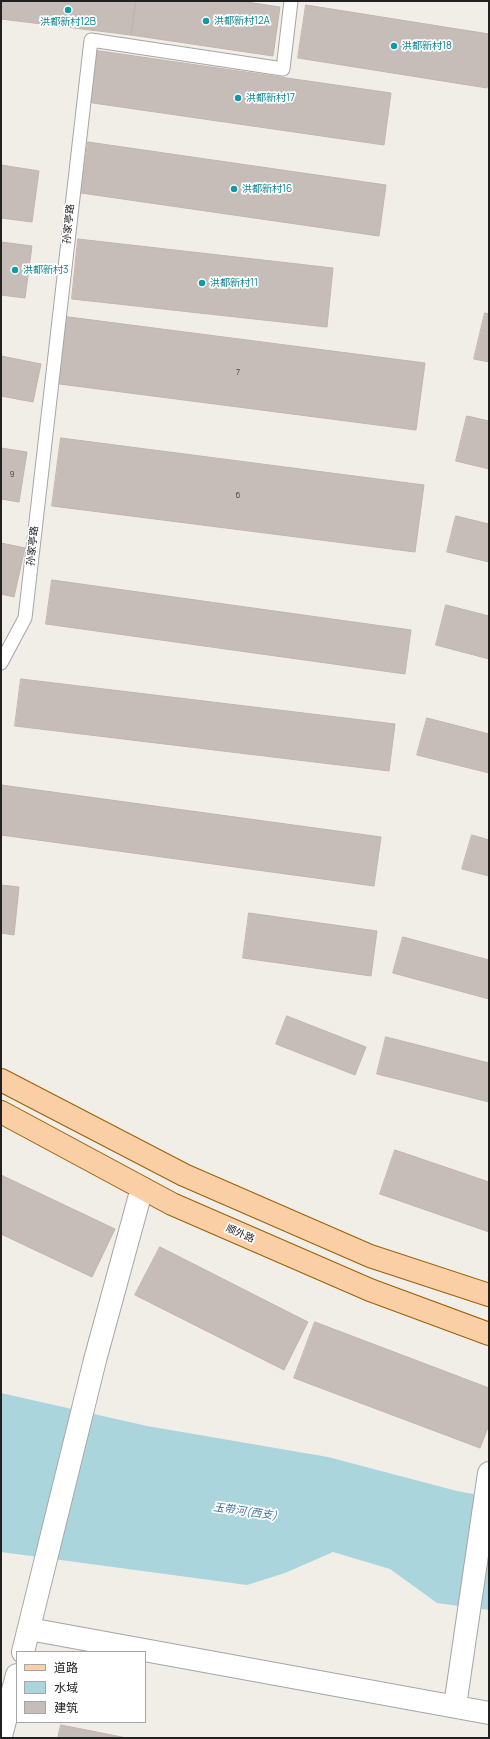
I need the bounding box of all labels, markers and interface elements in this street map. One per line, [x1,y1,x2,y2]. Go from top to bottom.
marker: 洪都新村12B [63,5,73,15]
place label: 洪都新村12A [214,15,270,27]
place label: 洪都新村12B [40,16,96,28]
marker: 洪都新村12A [201,16,211,26]
place label: 洪都新村18 [402,40,452,52]
marker: 洪都新村18 [389,41,399,51]
place label: 洪都新村17 [246,92,295,104]
marker: 洪都新村17 [233,93,243,103]
place label: 洪都新村16 [242,183,292,195]
marker: 洪都新村16 [229,184,239,194]
street label: 孙家亭路 [61,203,77,245]
place label: 洪都新村3 [23,264,69,276]
marker: 洪都新村3 [10,265,20,275]
place label: 洪都新村11 [210,277,258,289]
marker: 洪都新村11 [197,278,207,288]
house number: 7 [236,368,240,378]
house number: 9 [10,470,14,480]
house number: 6 [236,491,240,501]
street label: 孙家亭路 [25,525,41,567]
street label: 顺外路 [224,1222,256,1246]
water label: 玉带河(西支) [212,1501,278,1523]
legend [16,1651,146,1723]
text: 道路 [54,1659,78,1676]
text: 水域 [54,1679,78,1696]
text: 建筑 [54,1699,78,1716]

